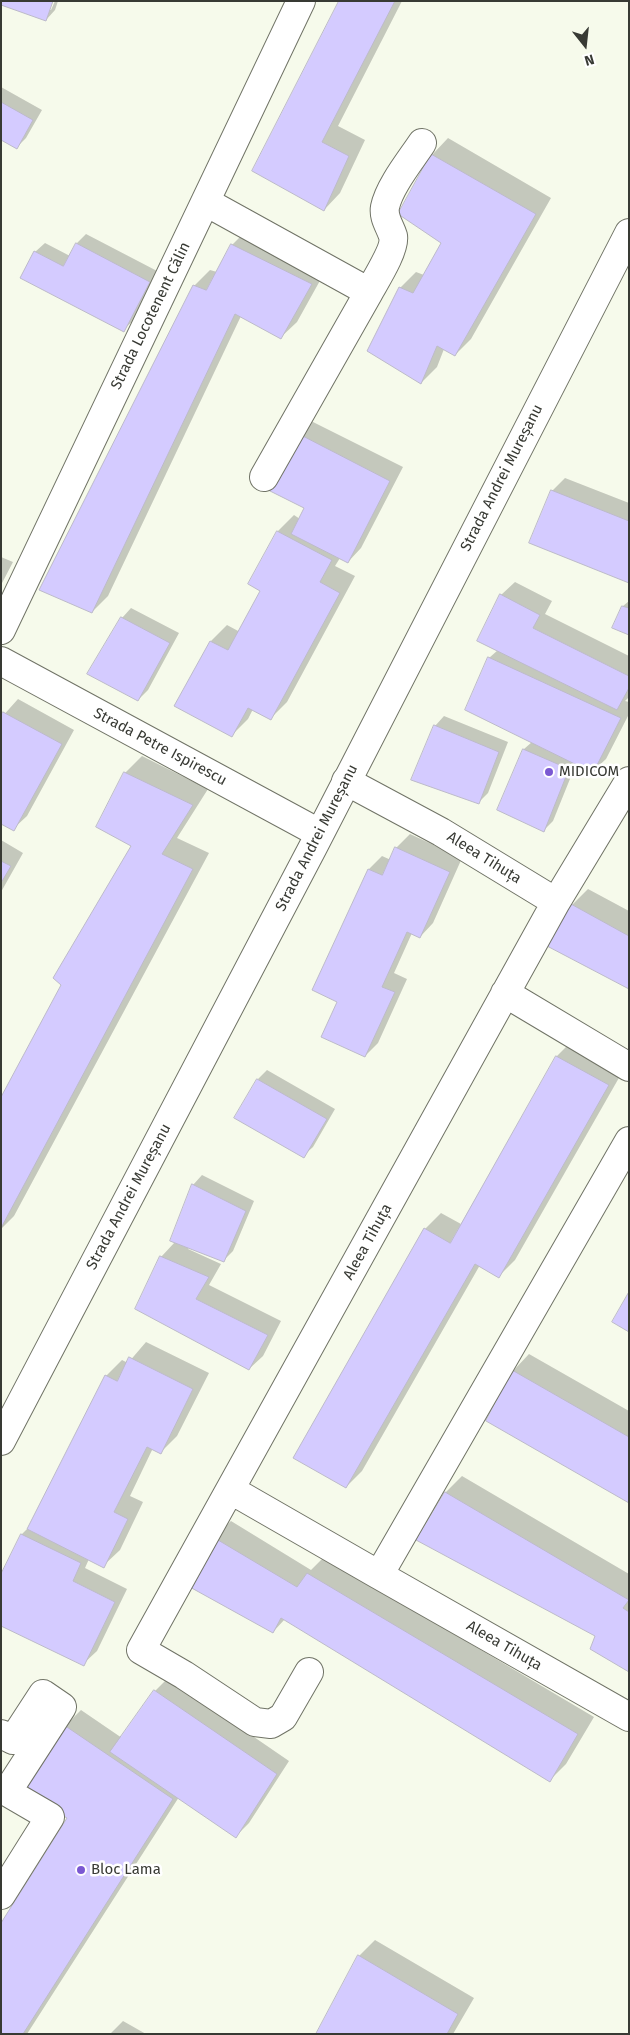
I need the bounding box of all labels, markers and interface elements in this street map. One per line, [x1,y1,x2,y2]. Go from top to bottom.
north arrow [560,20,610,70]
text: N [582,50,596,69]
street label: Strada Locotenent Călin [107,239,195,393]
street label: Strada Andrei Mureșanu [457,401,547,555]
street label: Strada Petre Ispirescu [90,704,230,790]
street label: Strada Andrei Mureșanu [272,761,362,915]
place label: MIDICOM [559,763,619,781]
marker: MIDICOM [543,766,555,778]
street label: Aleea Tihuța [444,828,524,888]
street label: Strada Andrei Mureșanu [83,1121,175,1273]
street label: Aleea Tihuța [340,1201,396,1283]
street label: Aleea Tihuța [463,1617,545,1675]
place label: Bloc Lama [91,1861,161,1879]
marker: Bloc Lama [75,1864,87,1876]

